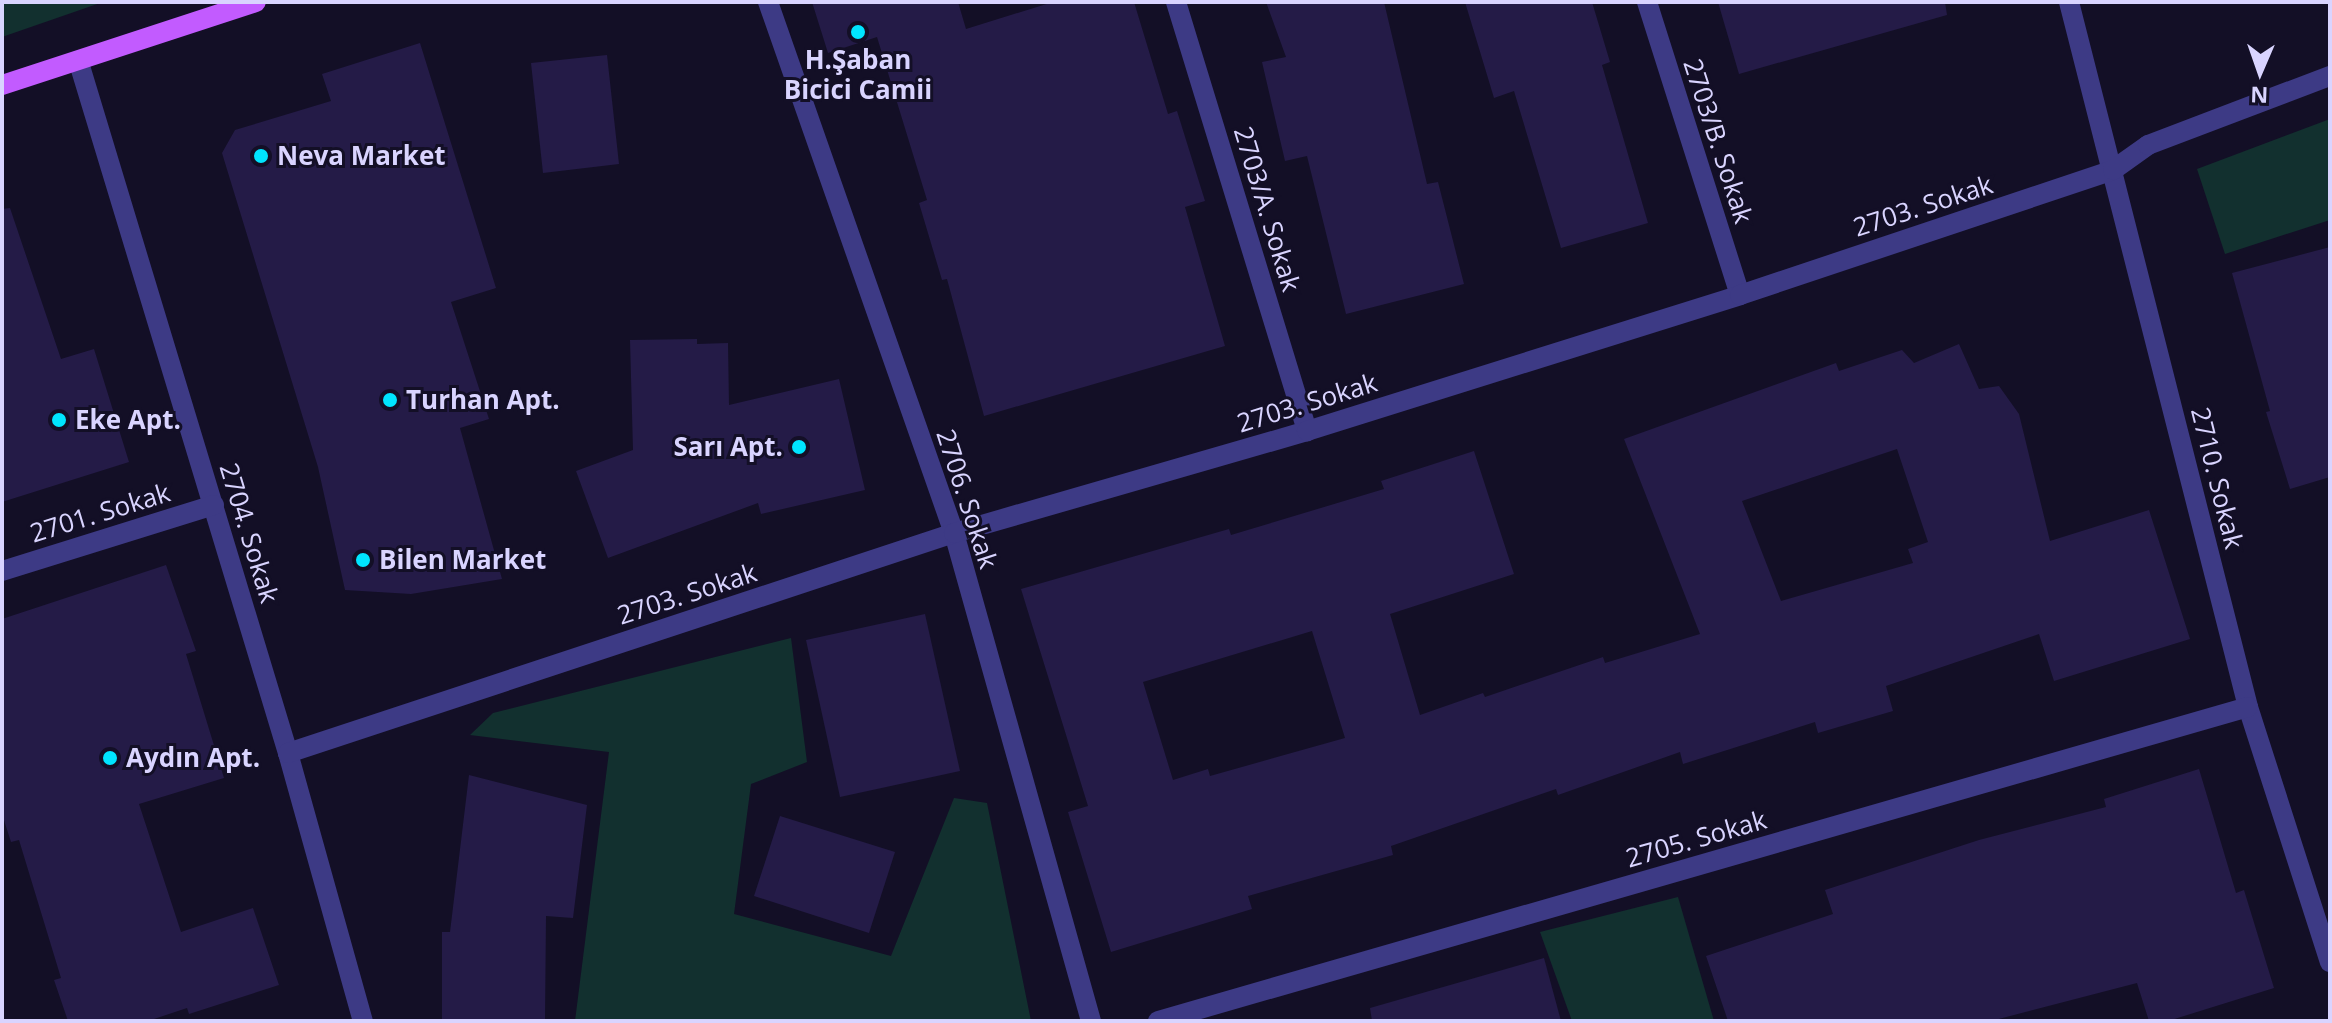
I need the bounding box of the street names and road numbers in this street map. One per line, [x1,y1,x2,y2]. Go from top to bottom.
street label: 2703/B. Sokak [1677,55,1759,227]
street label: 2703/A. Sokak [1227,123,1307,295]
street label: 2703. Sokak [1849,169,1997,243]
street label: 2703. Sokak [1233,367,1381,439]
street label: 2710. Sokak [2184,404,2250,552]
street label: 2706. Sokak [930,425,1004,573]
street label: 2704. Sokak [213,459,285,607]
street label: 2701. Sokak [26,477,174,549]
street label: 2703. Sokak [613,557,761,631]
street label: 2705. Sokak [1622,804,1770,874]

